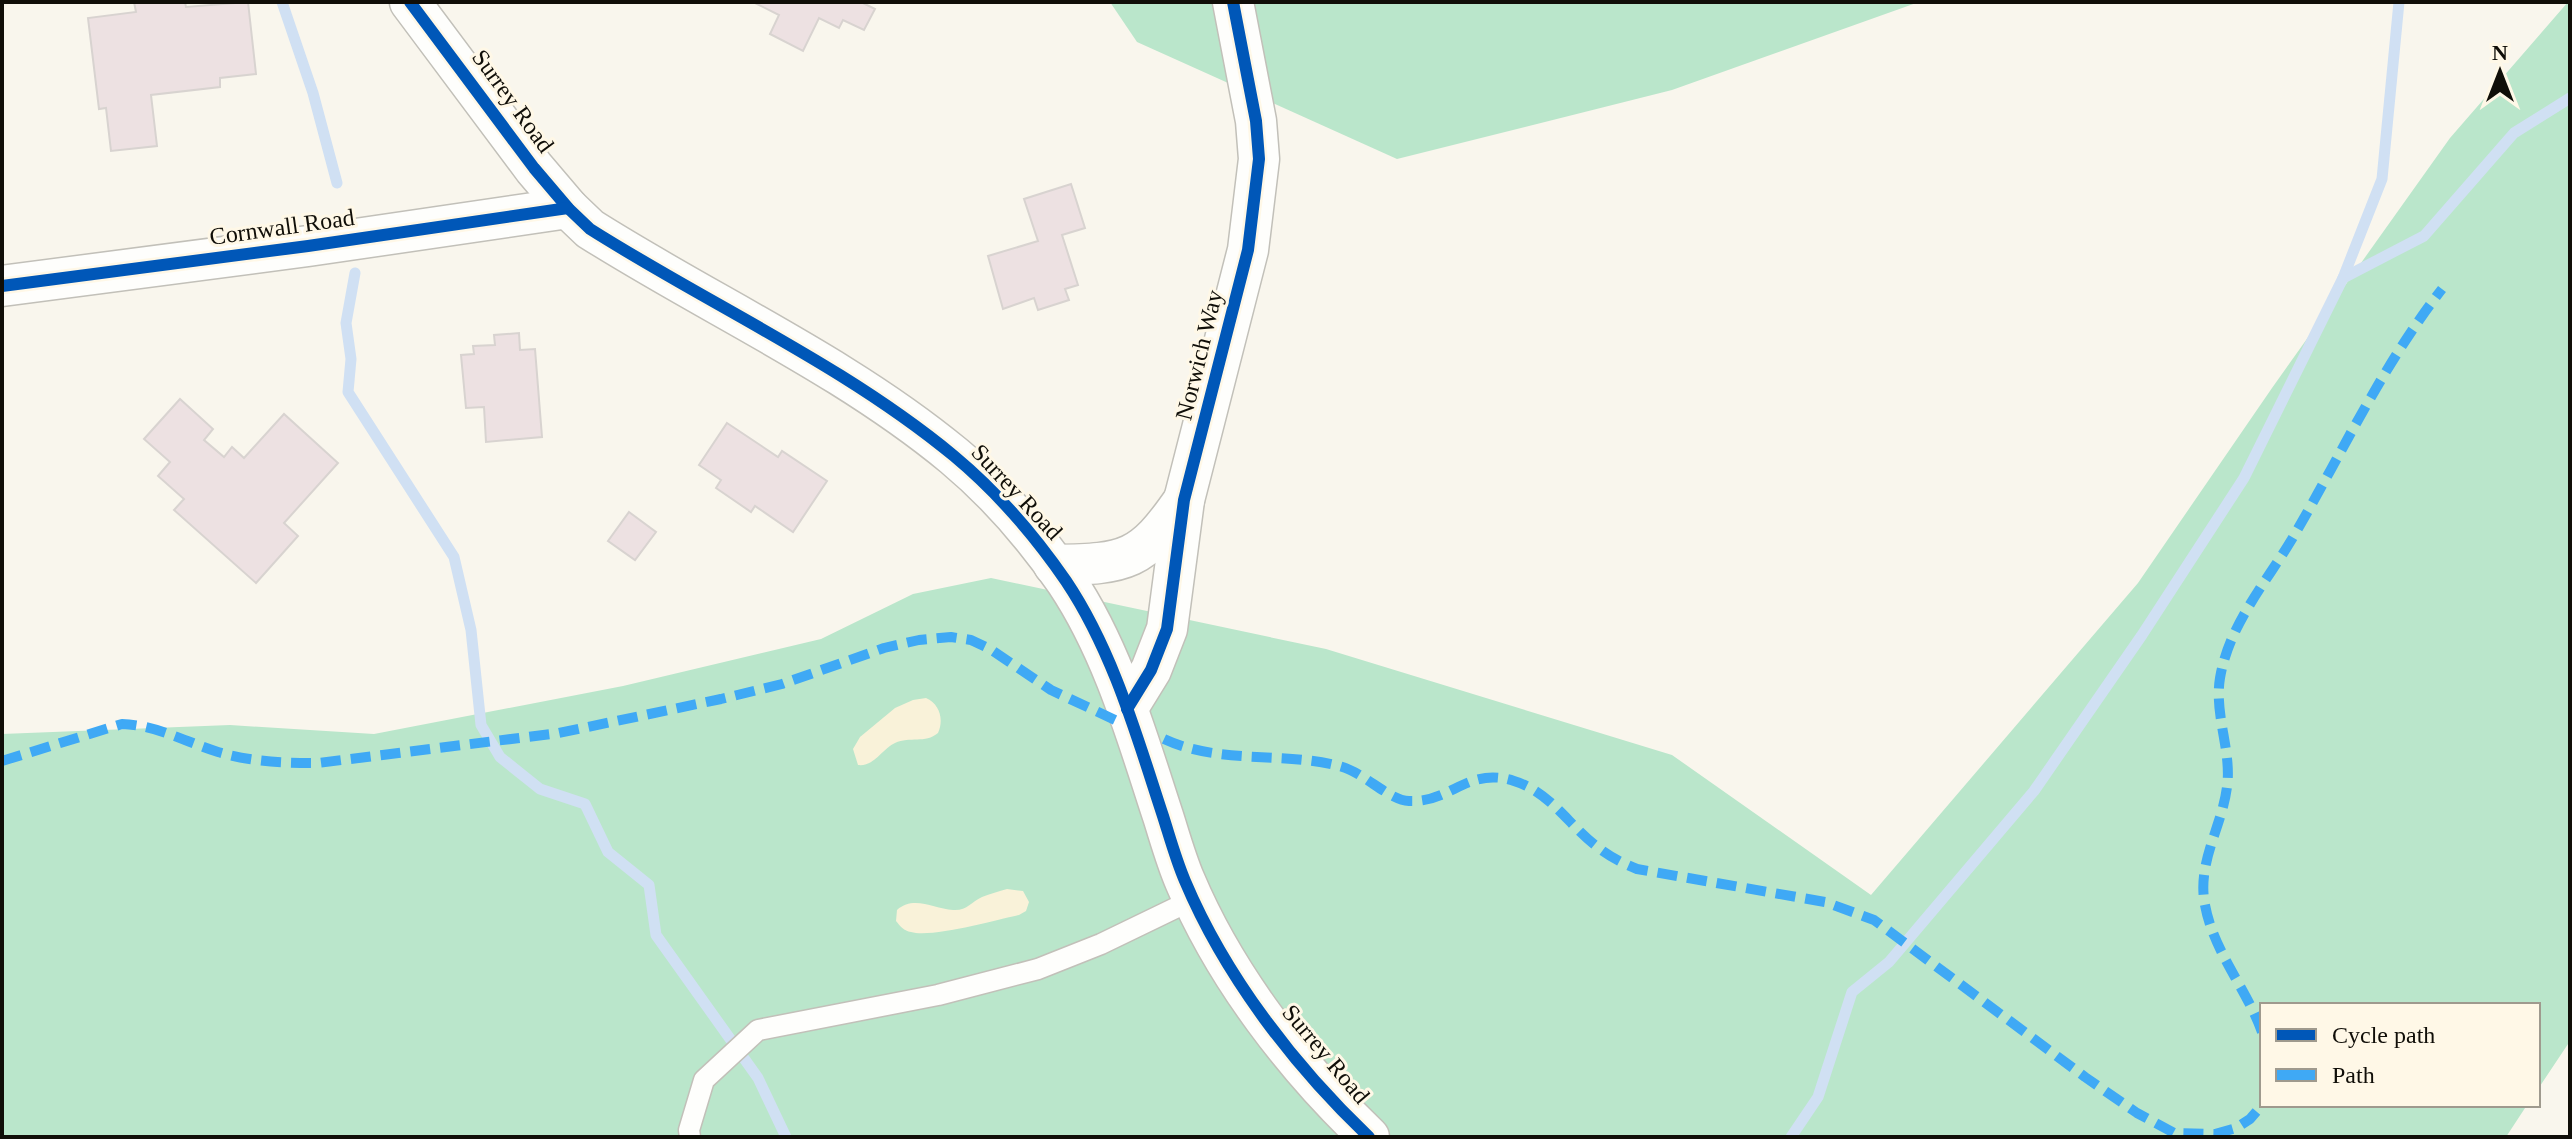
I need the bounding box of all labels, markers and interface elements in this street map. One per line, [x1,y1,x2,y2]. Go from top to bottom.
north arrow [2460,32,2540,112]
text: N [2492,40,2508,65]
street label: Surrey Road [467,45,559,157]
street label: Cornwall Road [208,204,356,250]
street label: Norwich Way [1170,287,1228,423]
street label: Surrey Road [966,439,1068,545]
street label: Surrey Road [1277,999,1375,1109]
legend [2260,1003,2540,1107]
text: Cycle path [2332,1022,2435,1048]
text: Path [2332,1062,2375,1088]

